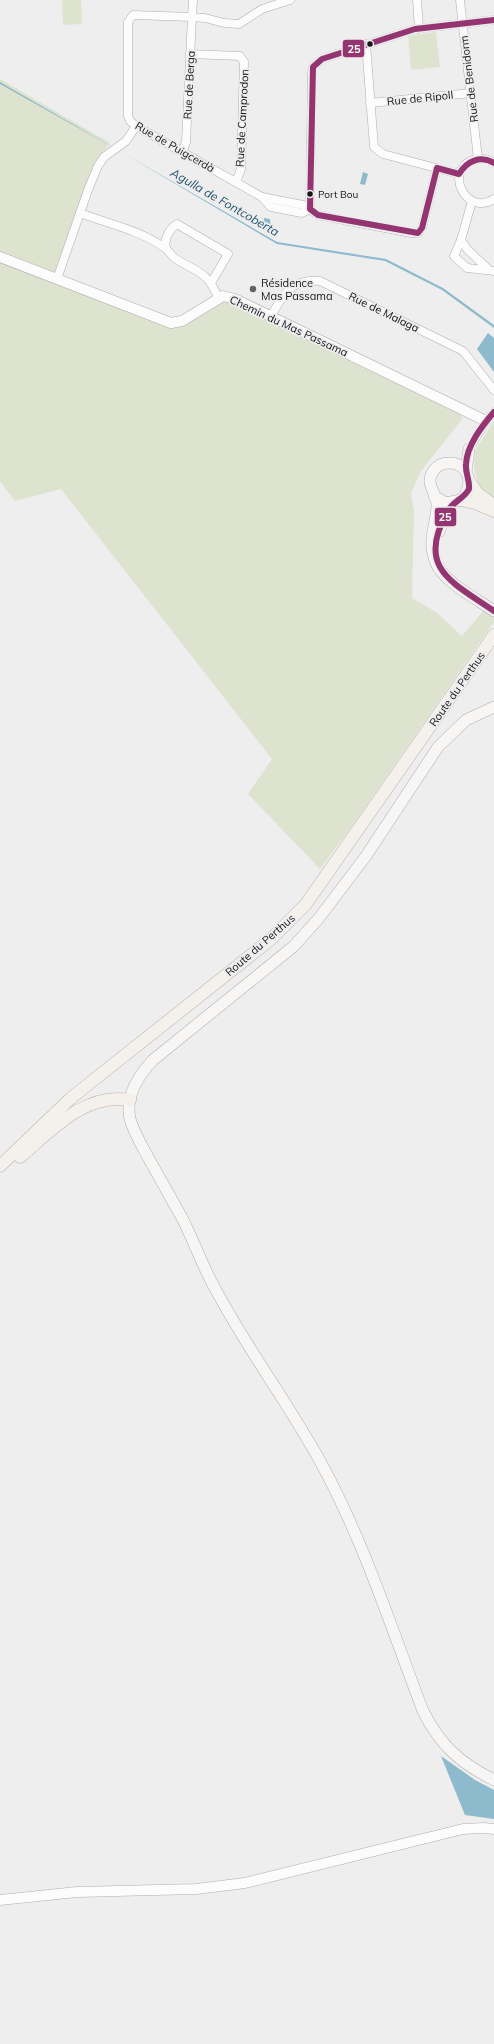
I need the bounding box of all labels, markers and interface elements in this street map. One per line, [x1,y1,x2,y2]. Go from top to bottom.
street label: Rue de Benidorm [457,35,481,123]
line badge: 25 [342,39,365,58]
unlabelled marker [365,39,375,49]
text: 25 [347,42,361,56]
street label: Rue de Berga [180,50,198,120]
street label: Rue de Camprodon [232,69,252,167]
street label: Rue de Ripoll [386,88,454,108]
street label: Rue de Puigcerdà [133,119,217,175]
water label: Agulla de Fontcoberta [167,164,282,239]
place label: Port Bou [318,188,358,201]
marker: Port Bou [305,189,315,199]
place label: Résidence Mas Passama [261,276,333,303]
marker: Résidence Mas Passama [248,284,258,294]
street label: Rue de Malaga [346,289,422,335]
street label: Chemin du Mas Passama [228,292,350,360]
line badge: 25 [434,507,457,527]
text: 25 [438,510,452,524]
street label: Route du Perthus [426,649,488,729]
street label: Route du Perthus [222,911,298,979]

